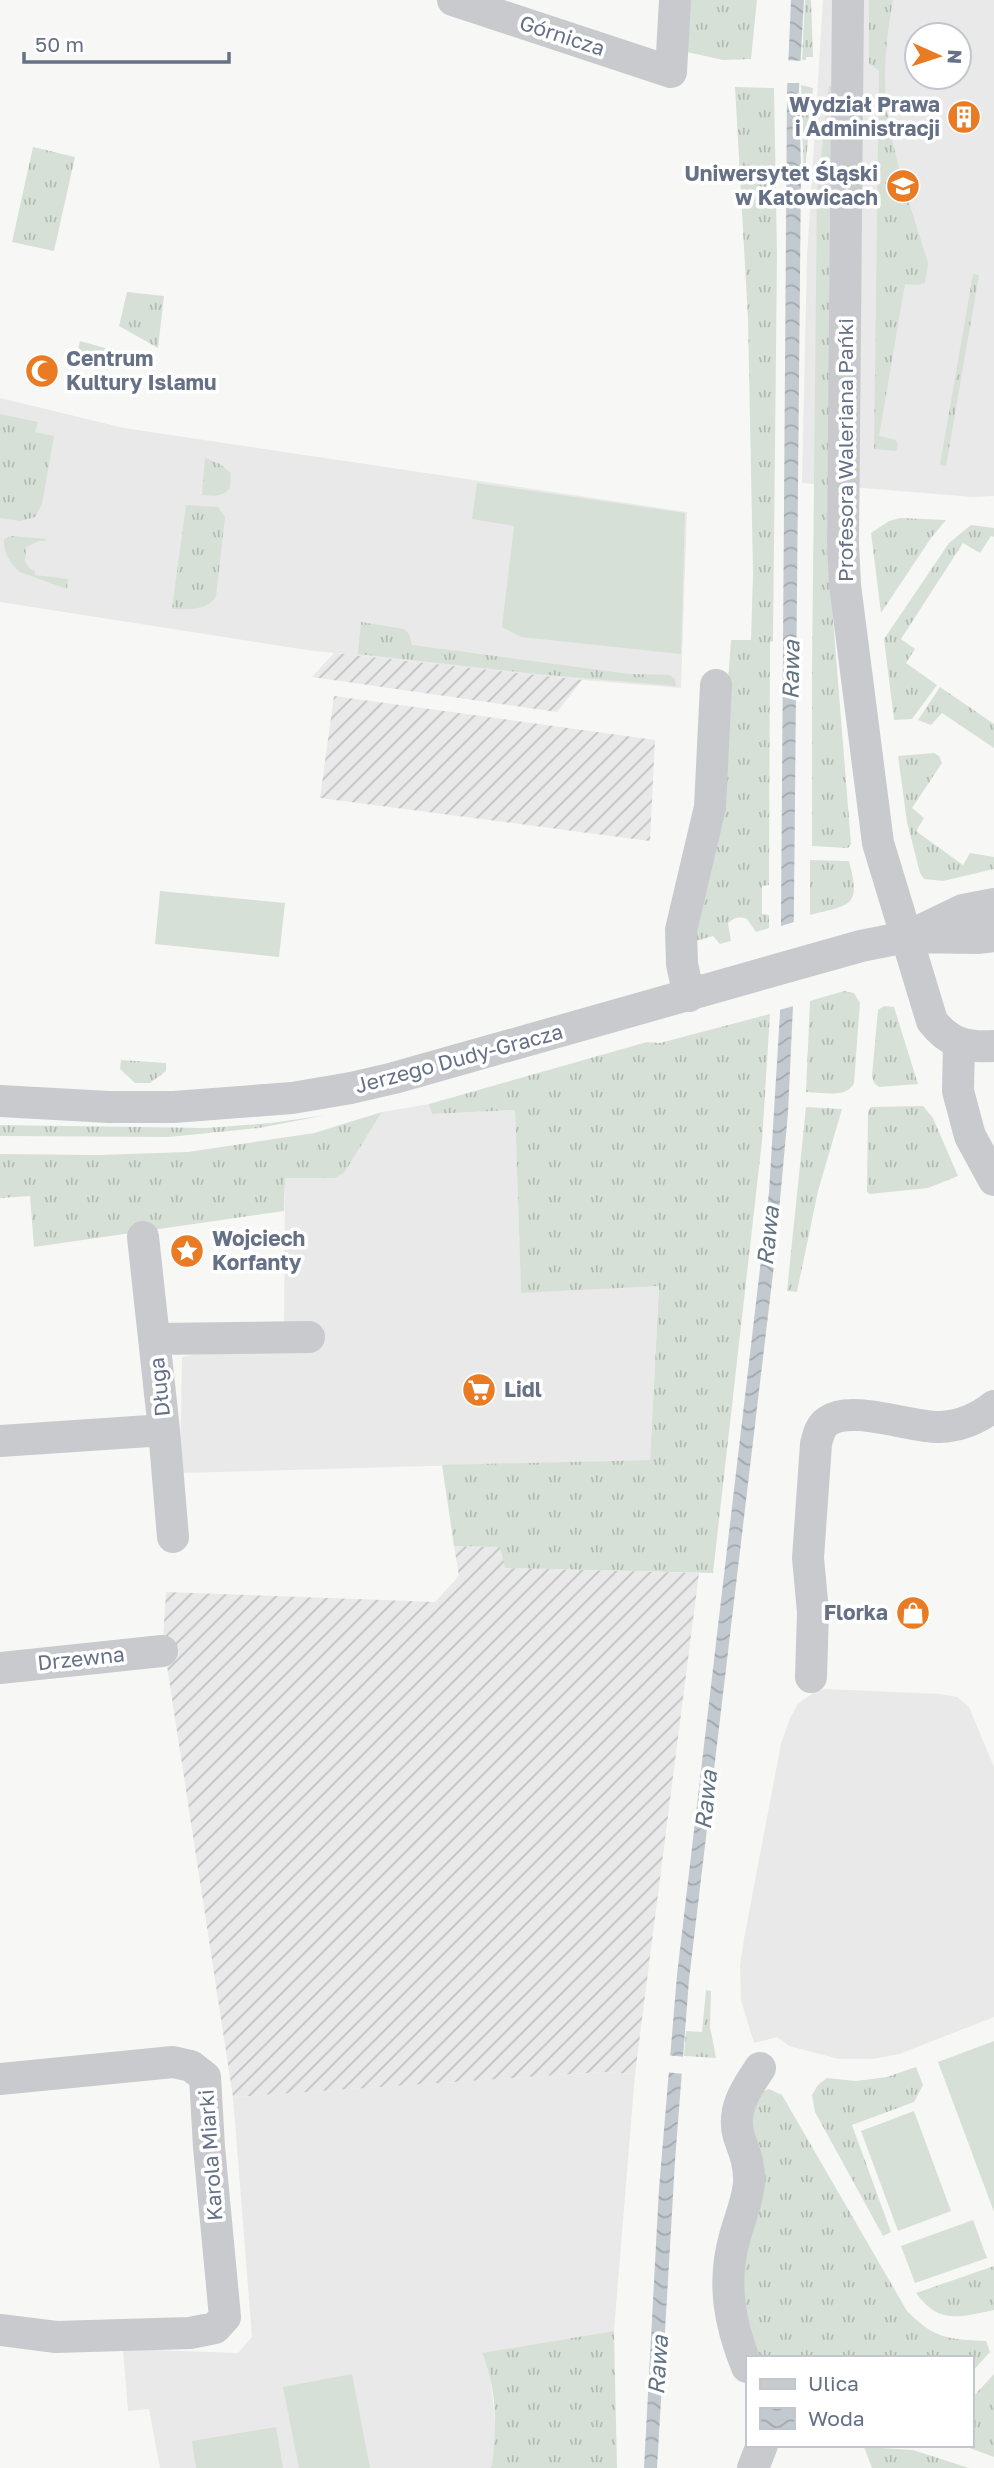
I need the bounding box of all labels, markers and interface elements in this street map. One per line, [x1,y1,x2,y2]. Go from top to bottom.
street label: Górnicza [516,9,608,61]
scale bar [24,21,229,65]
north arrow [903,21,973,91]
text: 50 m [35,31,84,57]
text: N [944,49,967,65]
place label: Wydział Prawa i Administracji [789,91,940,141]
building icon: Wydział Prawa i Administracji [945,98,983,136]
place label: Uniwersytet Śląski w Katowicach [684,160,878,210]
school or university icon: Uniwersytet Śląski w Katowicach [884,167,922,205]
street label: Profesora Waleriana Pańki [832,318,858,582]
place label: Centrum Kultury Islamu [66,345,216,395]
mosque icon: Centrum Kultury Islamu [23,352,61,390]
water label: Rawa [775,639,805,700]
street label: Jerzego Dudy-Gracza [352,1018,566,1098]
water label: Rawa [750,1204,784,1267]
place label: Wojciech Korfanty [212,1225,305,1275]
place icon: Wojciech Korfanty [168,1232,206,1270]
street label: Długa [143,1356,175,1418]
supermarket icon: Lidl [460,1371,498,1409]
place label: Lidl [504,1376,542,1402]
shop icon: Florka [894,1594,932,1632]
place label: Florka [824,1599,888,1625]
street label: Drzewna [36,1640,126,1676]
water label: Rawa [688,1768,722,1831]
street label: Karola Miarki [192,2088,228,2222]
water label: Rawa [641,2333,673,2396]
legend [746,2356,973,2447]
text: Ulica [808,2370,859,2396]
text: Woda [808,2405,865,2431]

